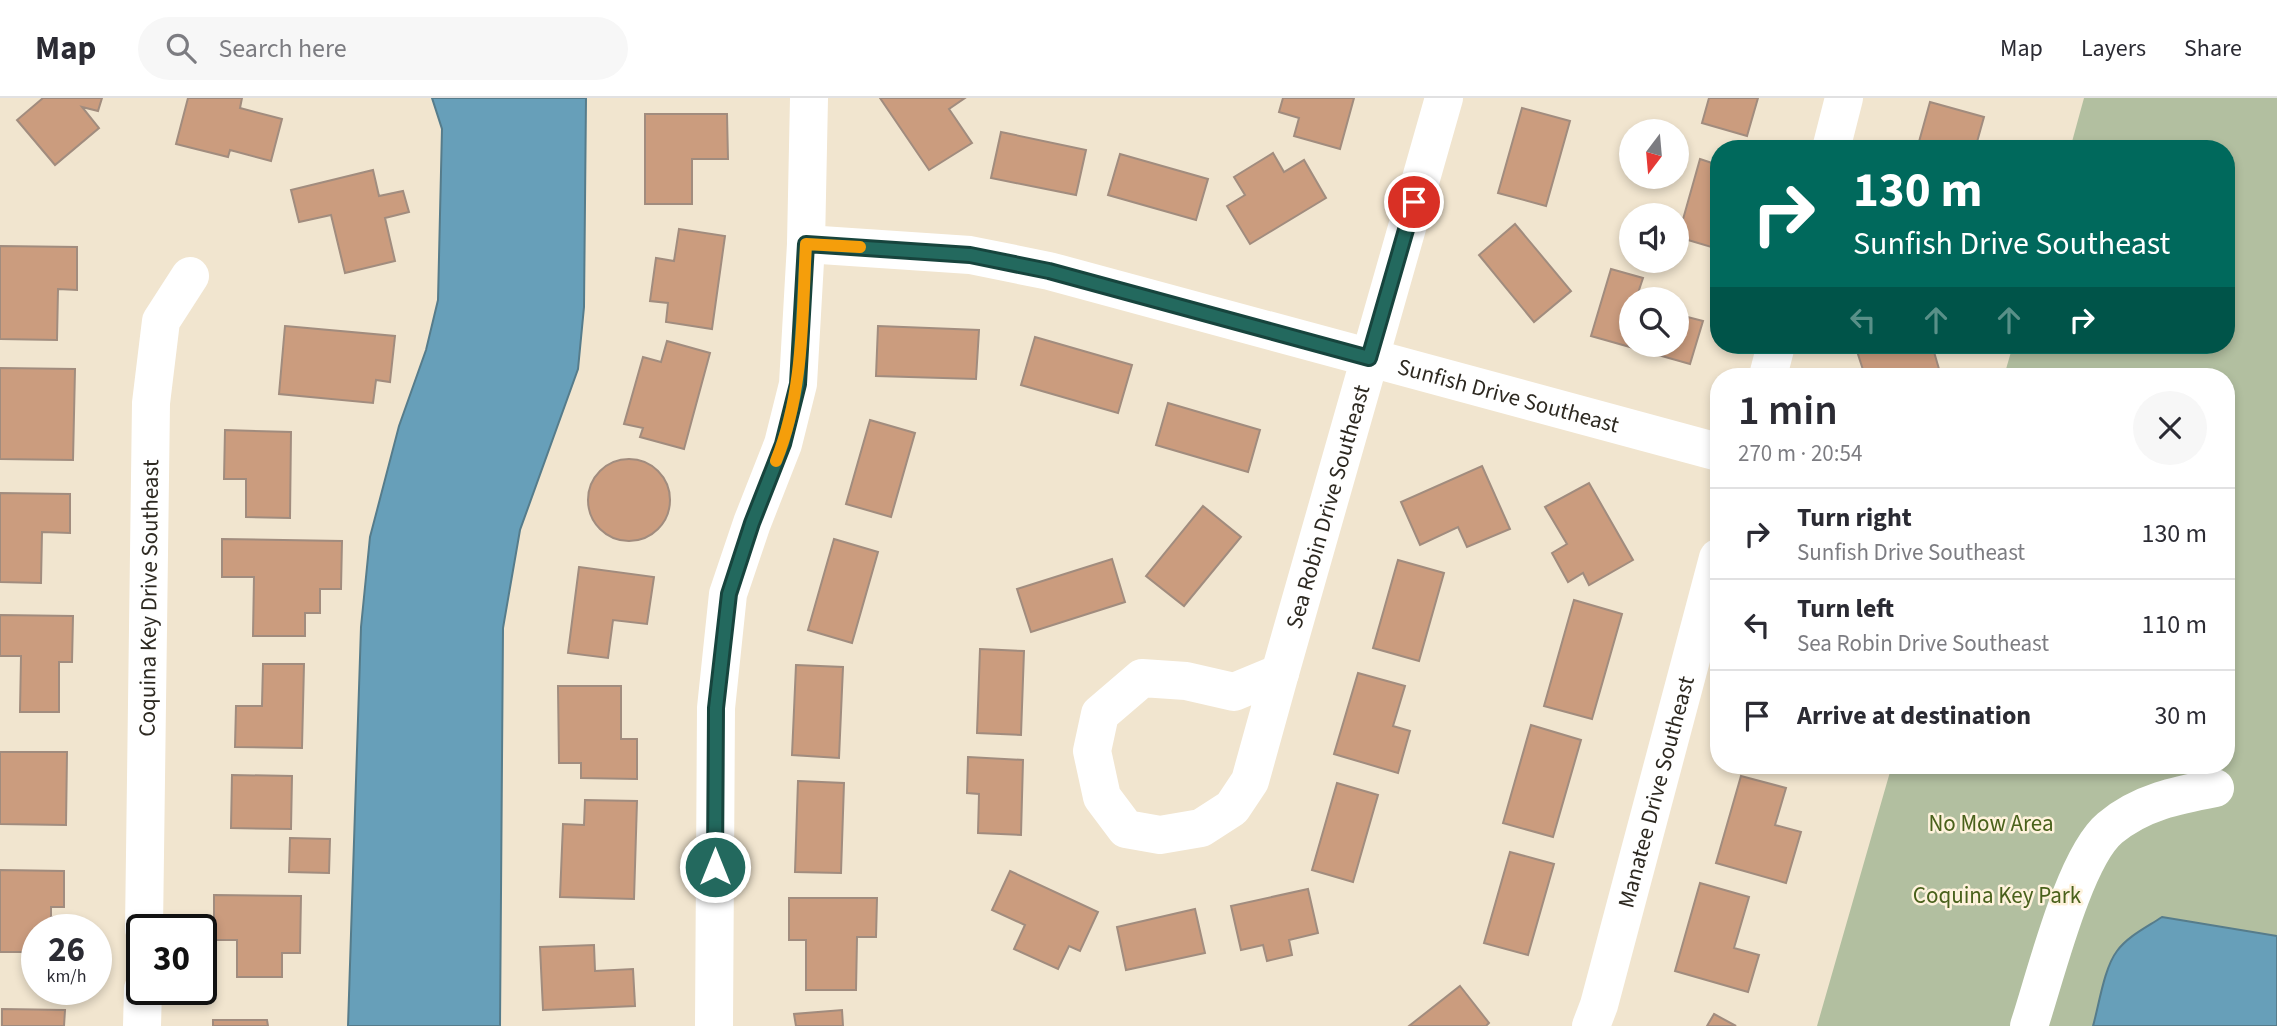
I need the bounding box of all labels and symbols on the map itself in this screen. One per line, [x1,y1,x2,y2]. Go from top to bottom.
north arrow [1619,119,1689,189]
pin [1384,172,1444,232]
street label: Sunfish Drive Southeast [1394,350,1623,442]
street label: Sea Robin Drive Southeast [1277,381,1378,633]
street label: Coquina Key Drive Southeast [131,459,167,737]
street label: Manatee Drive Southeast [1610,672,1703,912]
park label: No Mow Area [1928,807,2054,840]
position arrow [678,830,752,904]
park label: Coquina Key Park [1913,879,2082,912]
speed limit sign: 30 [126,914,217,1005]

